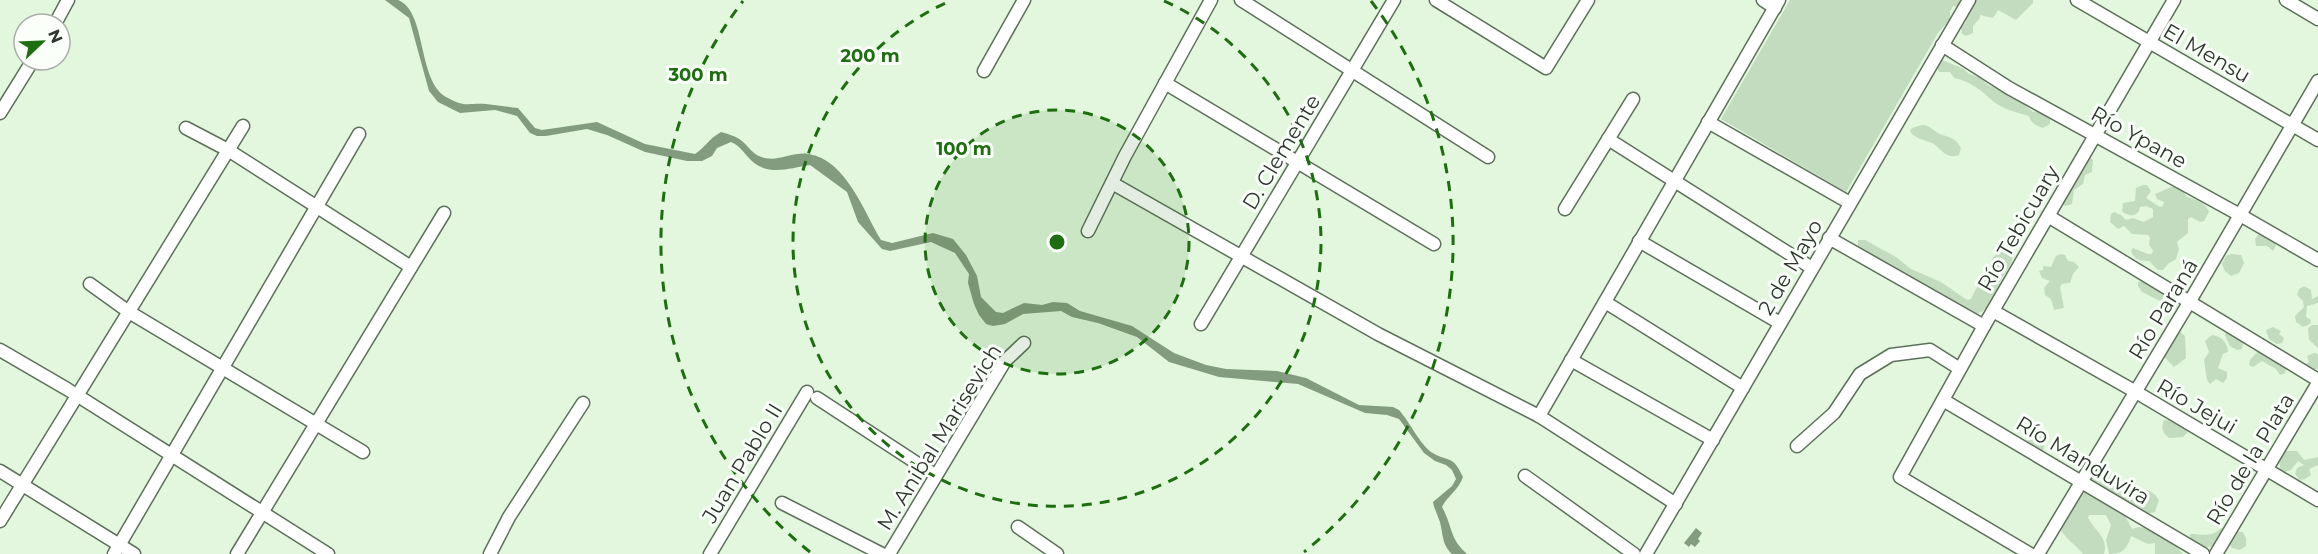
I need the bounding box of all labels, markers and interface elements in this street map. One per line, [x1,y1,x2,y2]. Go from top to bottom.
north arrow [12,12,72,72]
street label: El Mensu [2159,18,2255,88]
text: N [44,27,67,46]
text: 200 m [840,45,900,67]
text: 300 m [667,64,728,86]
street label: D. Clemente [1237,90,1325,214]
street label: Río Ypane [2087,101,2191,173]
text: 100 m [936,138,992,160]
street label: Río Tebicuary [1972,160,2064,295]
street label: 2 de Mayo [1753,215,1827,319]
centre of rings [1047,232,1067,252]
street label: Río Paraná [2123,254,2203,364]
street label: M. Anibal Marisevich [872,339,1006,535]
street label: Río Jejui [2153,373,2241,439]
street label: Río de la Plata [2201,389,2299,529]
street label: Juan Pablo II [696,399,788,528]
street label: Río Manduvira [2012,410,2154,510]

